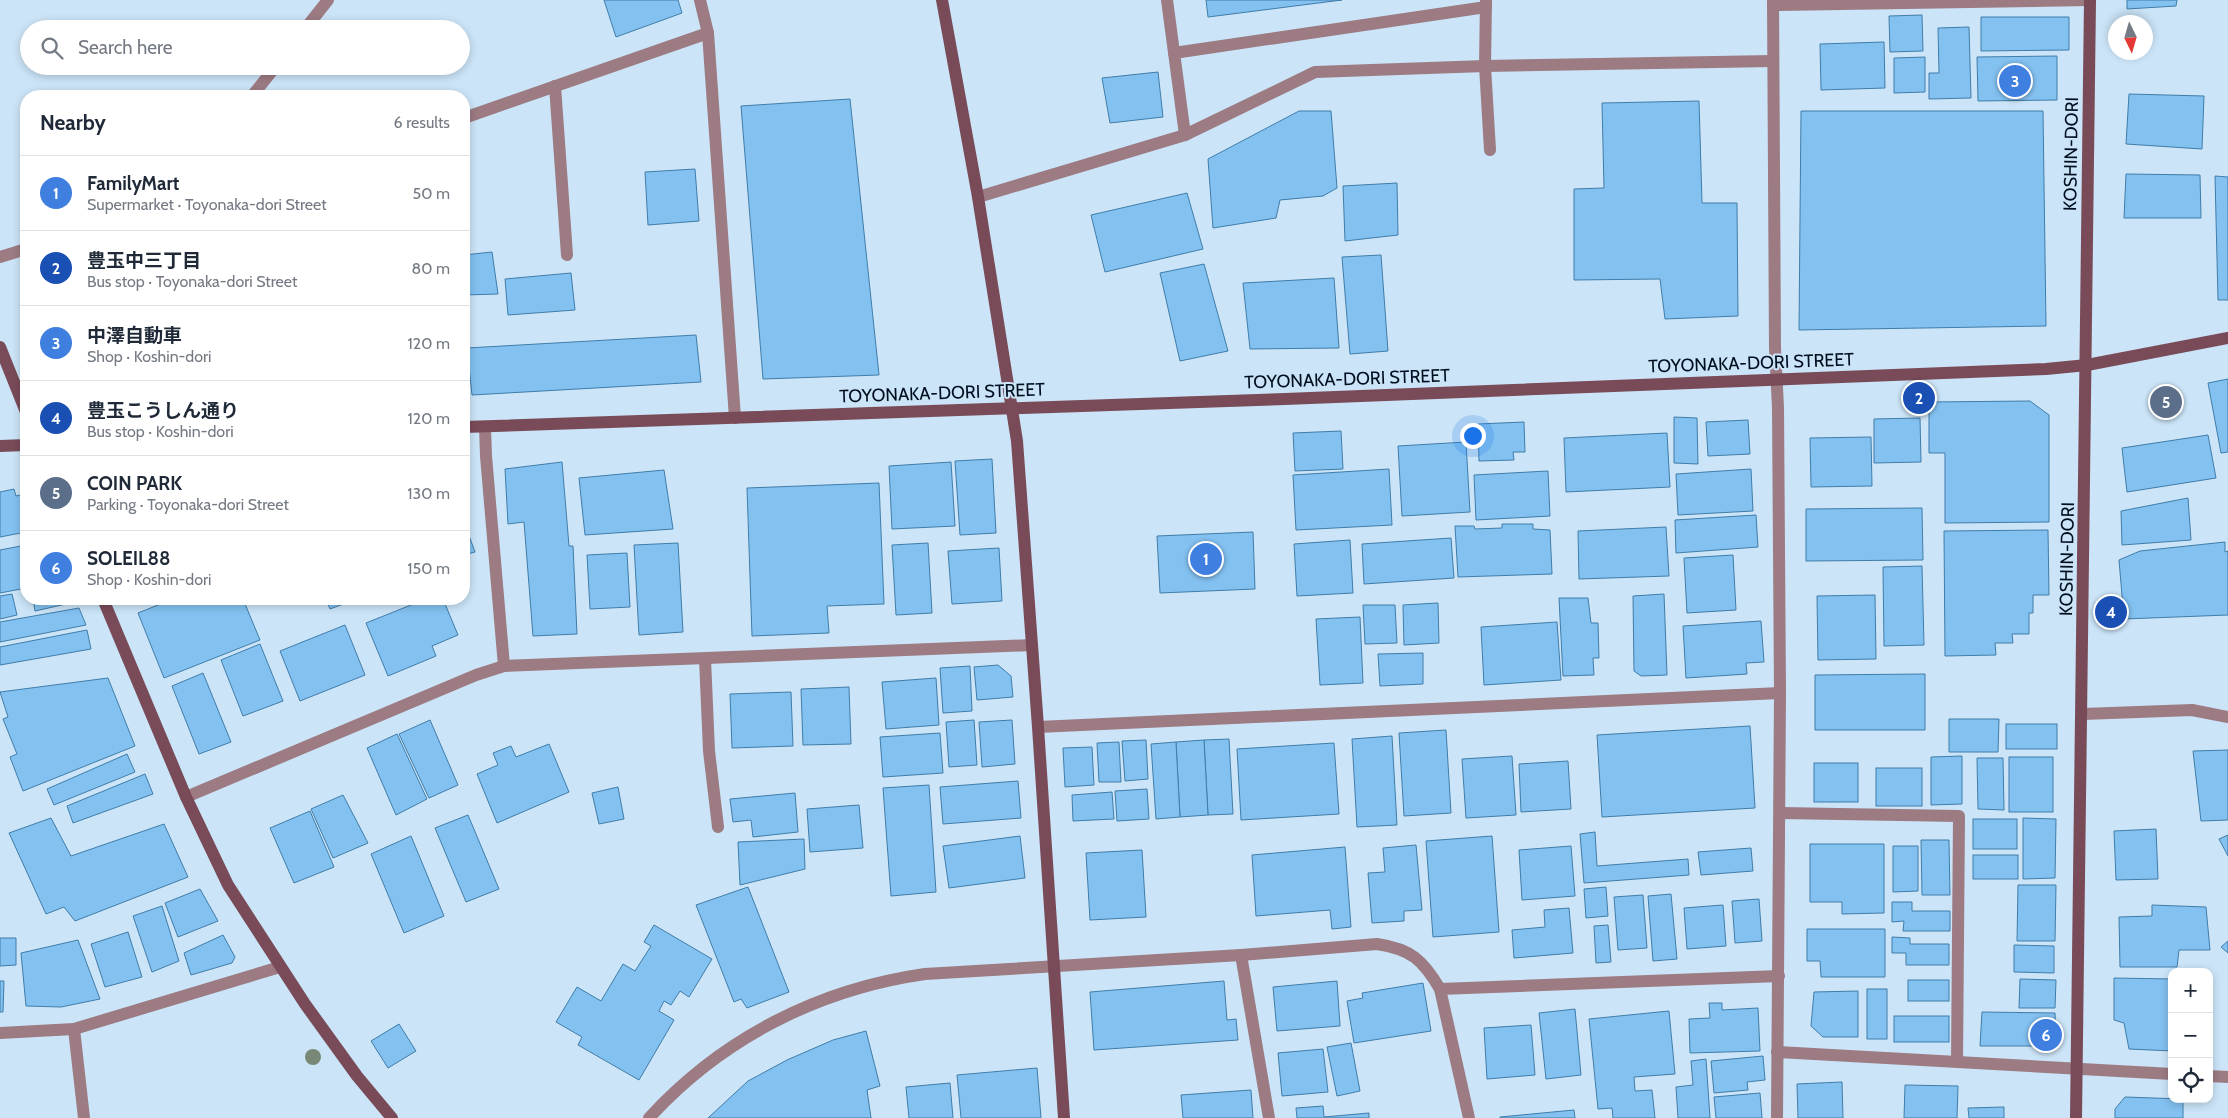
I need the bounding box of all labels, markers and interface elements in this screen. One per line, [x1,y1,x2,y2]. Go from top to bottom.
north arrow [2108,15,2153,60]
search box [20,20,470,75]
icon: search [38,34,66,62]
text: Search here [78,36,172,59]
pin: 3 [1999,62,2031,100]
street label: KOSHIN-DORI [2059,97,2083,211]
text: Nearby [40,110,106,135]
text: 6 results [394,113,450,132]
text: FamilyMart [87,172,179,195]
text: 1 [53,184,59,203]
text: 50 m [413,184,450,203]
text: Supermarket · Toyonaka-dori Street [87,195,327,214]
text: 豊玉中三丁目 [87,249,201,272]
text: 2 [52,259,60,278]
text: 80 m [412,259,450,278]
text: Bus stop · Toyonaka-dori Street [87,272,297,291]
text: 中澤自動車 [87,324,182,347]
text: 3 [52,334,60,353]
text: 120 m [408,334,450,353]
text: Shop · Koshin-dori [87,347,212,366]
street label: TOYONAKA-DORI STREET [1648,348,1855,378]
street label: TOYONAKA-DORI STREET [1244,364,1451,394]
street label: TOYONAKA-DORI STREET [839,378,1046,408]
pin: 2 [1903,379,1935,417]
pin: 5 [2150,383,2182,421]
text: 豊玉こうしん通り [87,399,239,422]
text: 4 [51,409,61,428]
text: 120 m [408,409,450,428]
text: Bus stop · Koshin-dori [87,422,234,441]
your location [1460,423,1486,449]
text: COIN PARK [87,472,182,495]
text: 5 [52,484,60,503]
text: 130 m [407,484,450,503]
text: Parking · Toyonaka-dori Street [87,495,289,514]
street label: KOSHIN-DORI [2055,502,2079,616]
pin: 1 [1190,540,1222,578]
text: SOLEIL88 [87,547,171,570]
text: 6 [52,559,61,578]
text: 150 m [407,559,450,578]
text: Shop · Koshin-dori [87,570,212,589]
pin: 4 [2095,593,2127,631]
map controls [2168,968,2213,1103]
button: + [2168,968,2213,1013]
button: − [2168,1013,2213,1058]
pin: 6 [2030,1016,2062,1054]
button: locate [2168,1058,2213,1103]

